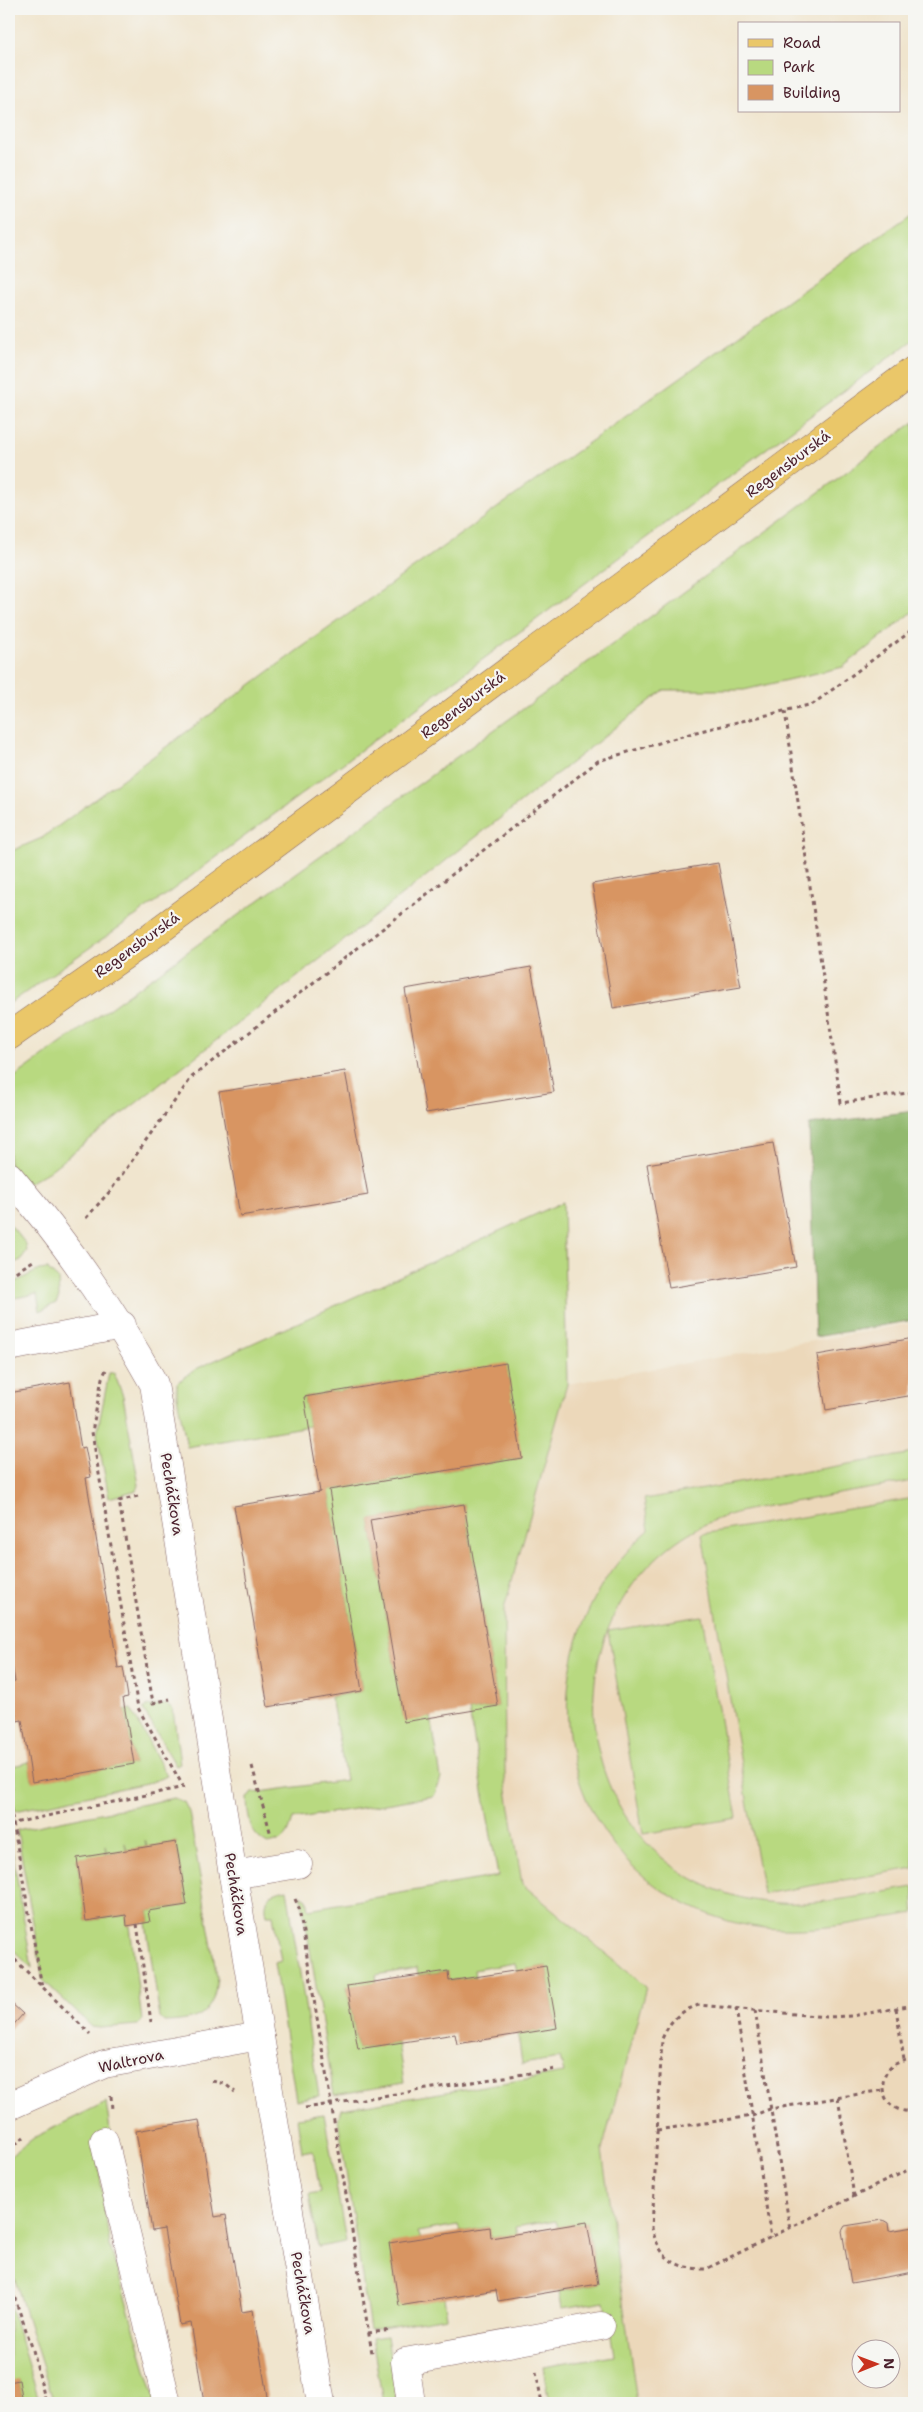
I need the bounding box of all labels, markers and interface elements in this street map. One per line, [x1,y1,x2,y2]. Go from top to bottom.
legend [738,22,900,112]
text: Road [783,33,821,53]
text: Park [783,57,815,77]
text: Building [783,83,840,103]
street label: Regensburská [742,425,835,502]
street label: Regensburská [417,666,510,743]
street label: Regensburská [90,907,184,983]
street label: Pecháčkova [156,1451,188,1537]
street label: Pecháčkova [220,1851,252,1937]
street label: Waltrova [97,2044,166,2078]
street label: Pecháčkova [286,2250,320,2336]
north arrow [850,2340,900,2390]
text: N [880,2358,898,2369]

